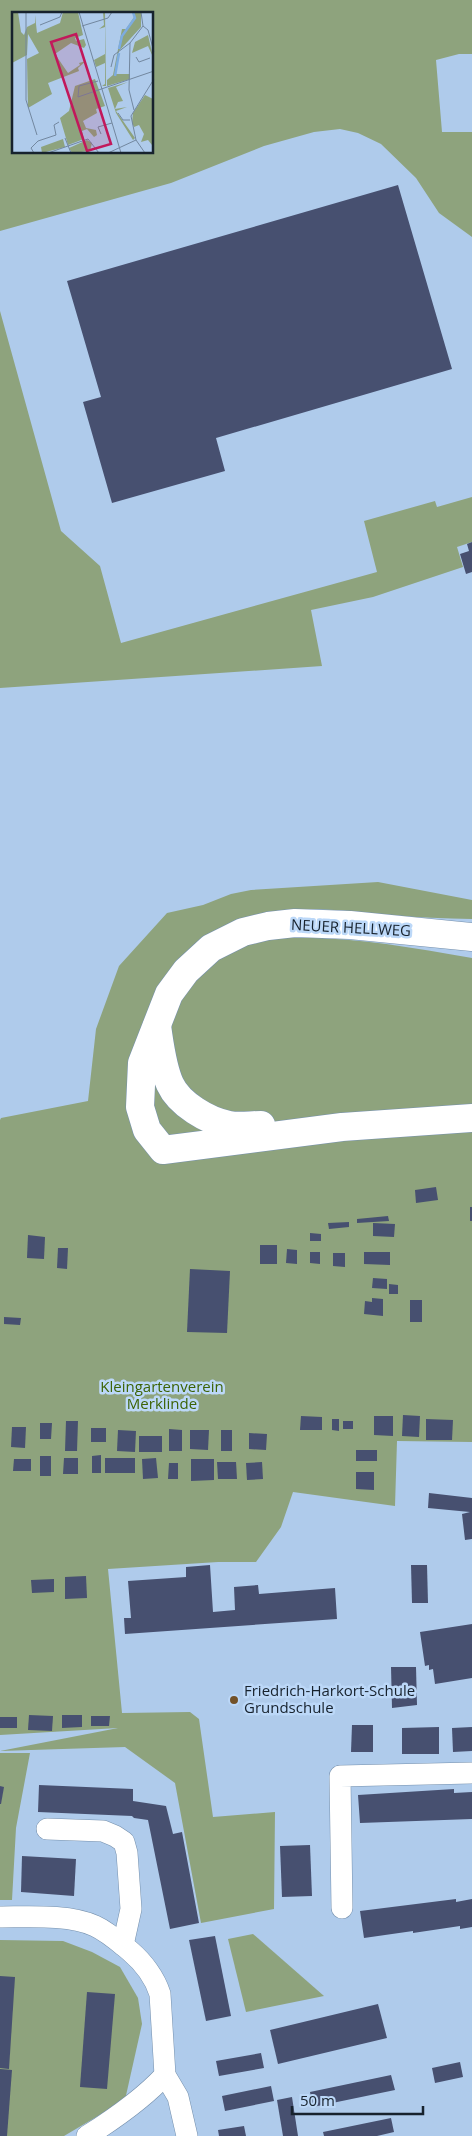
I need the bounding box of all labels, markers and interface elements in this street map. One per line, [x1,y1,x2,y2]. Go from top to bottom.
inset map [12,12,154,154]
street label: NEUER HELLWEG [291,914,412,940]
park label: Kleingartenverein Merklinde [100,1376,224,1413]
place label: Friedrich-Harkort-Schule Grundschule [244,1680,415,1717]
marker: Friedrich-Harkort-Schule Grundschule [228,1694,240,1706]
scale bar [292,2084,423,2116]
text: 50 m [300,2090,335,2110]

